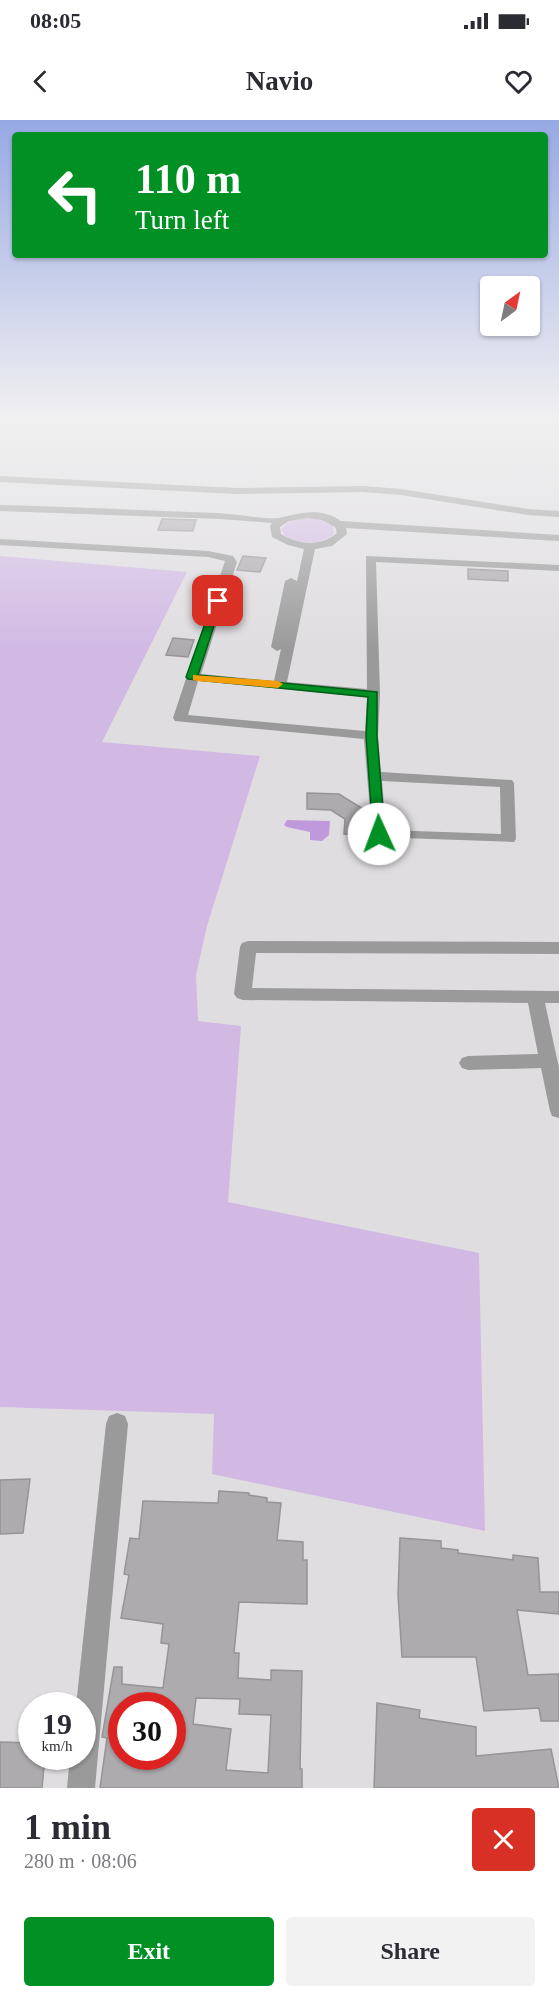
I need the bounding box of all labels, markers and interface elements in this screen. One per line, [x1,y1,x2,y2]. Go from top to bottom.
text: 08:05 [30,8,81,33]
icon: back [24,65,57,98]
icon: heart [502,65,535,98]
text: Navio [246,66,313,96]
icon: left [36,156,114,234]
text: 110 m [135,156,241,202]
text: Turn left [135,205,229,235]
north arrow [480,276,540,336]
map controls [480,276,540,336]
pin [192,575,243,626]
icon: arrive [201,584,234,617]
position arrow [347,802,411,866]
speed limit sign: 30 [108,1692,186,1770]
text: 19 [42,1707,72,1740]
text: km/h [42,1738,72,1754]
text: 1 min [24,1807,111,1847]
button: close [472,1808,535,1871]
text: 280 m · 08:06 [24,1850,137,1872]
button: Exit [24,1917,274,1986]
button: Share [286,1917,535,1986]

